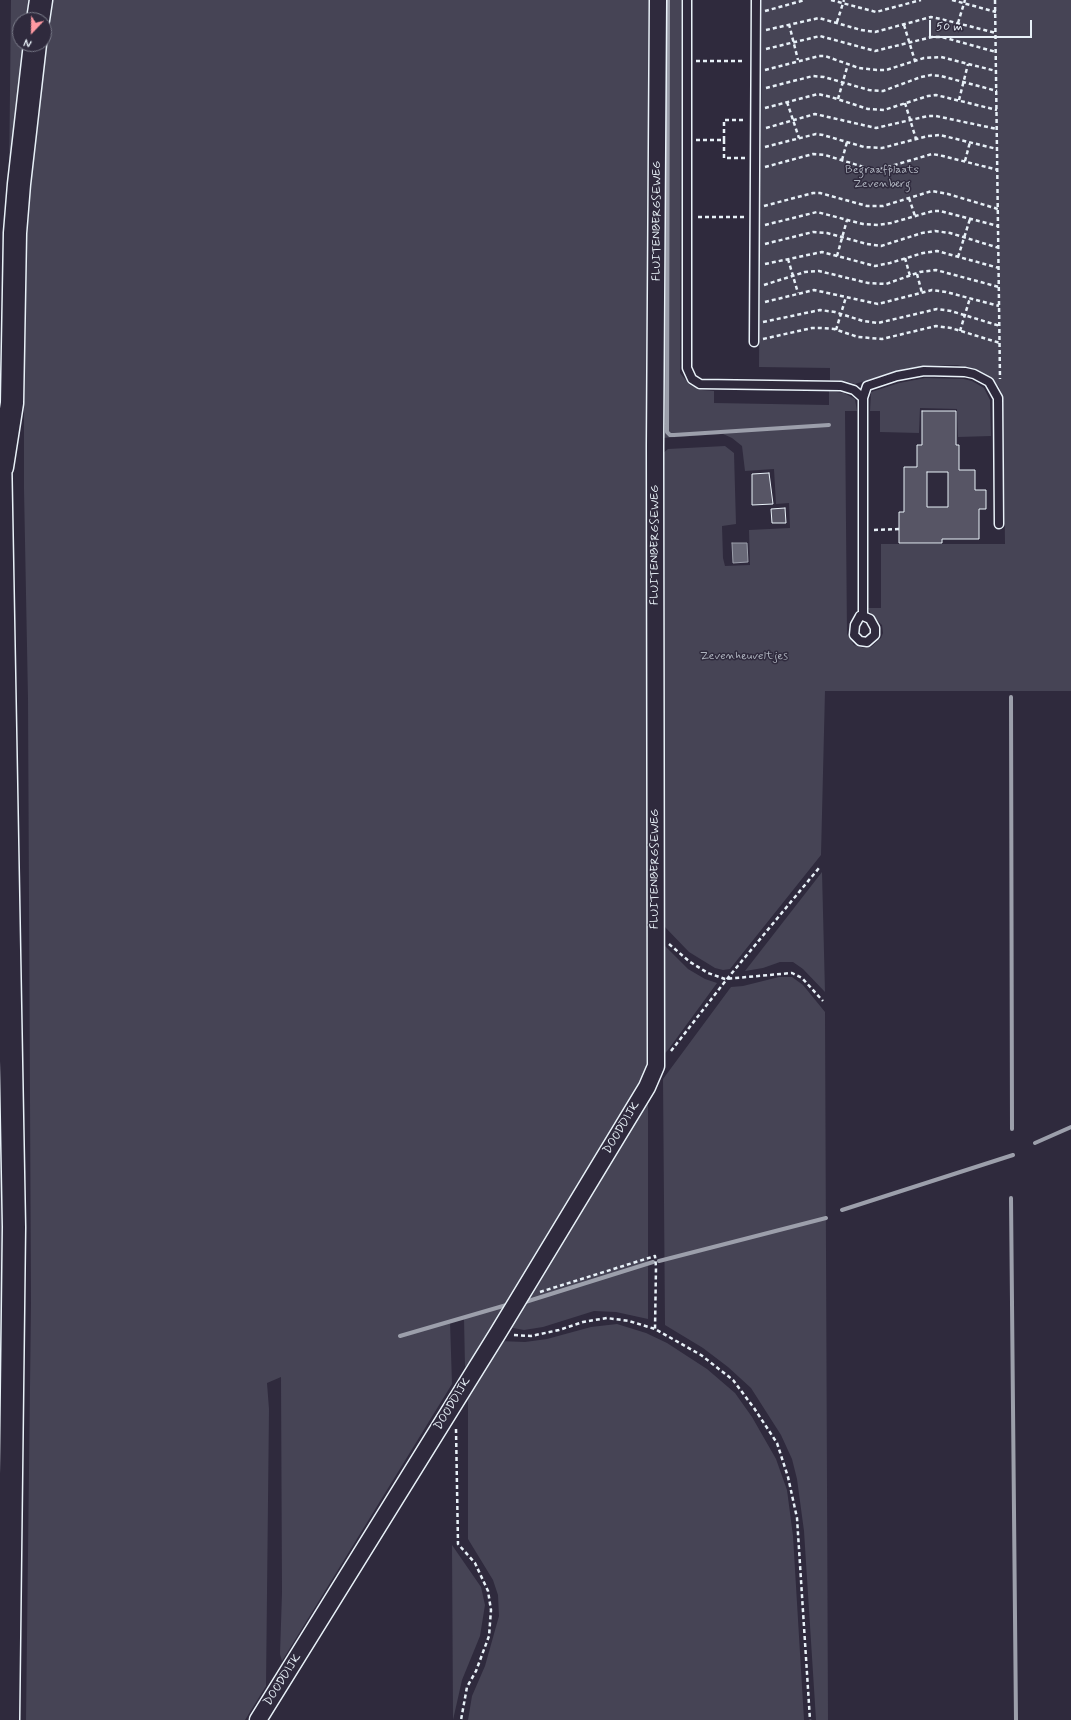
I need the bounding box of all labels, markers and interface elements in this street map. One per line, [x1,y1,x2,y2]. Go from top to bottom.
north arrow [12,12,52,52]
scale bar [931,12,1034,38]
text: 50 m [936,19,963,35]
text: N [22,34,34,50]
street label: FLUITENBERGSEWEG [650,161,664,281]
park label: Begraafplaats Zevenberg [845,163,919,191]
street label: FLUITENBERGSEWEG [648,485,662,605]
park label: Zevenheuveltjes [700,649,788,663]
street label: FLUITENBERGSEWEG [648,809,662,929]
street label: DOODDIJK [601,1099,643,1157]
street label: DOODDIJK [432,1375,474,1433]
street label: DOODDIJK [261,1651,305,1709]

